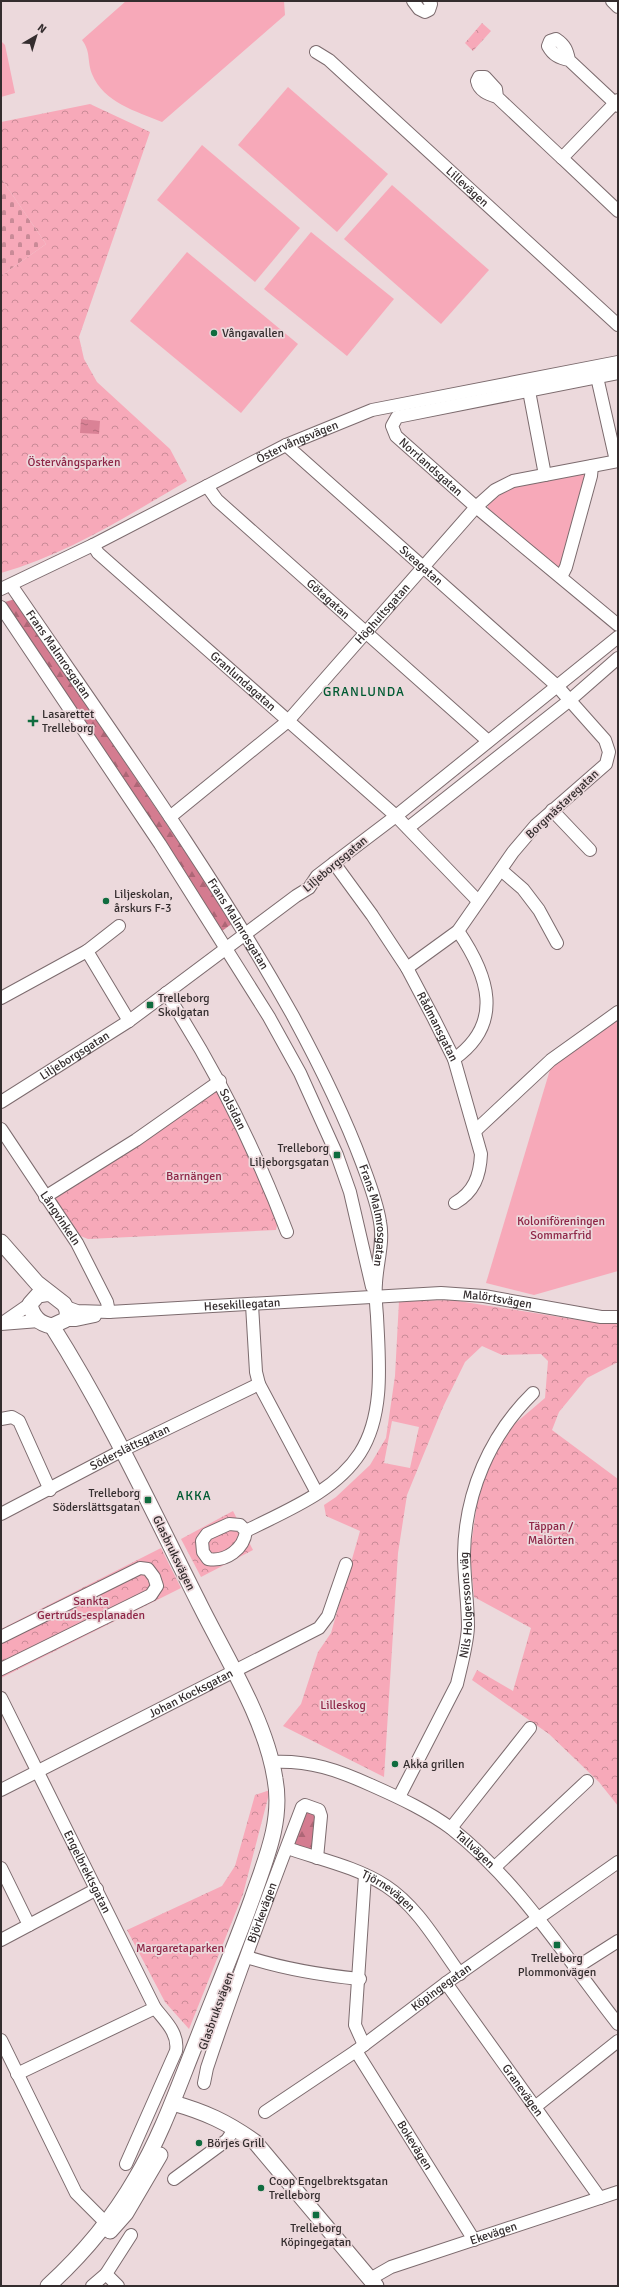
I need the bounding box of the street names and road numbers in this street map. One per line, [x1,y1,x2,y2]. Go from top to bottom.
street label: Lillevägen [443,164,491,210]
street label: Östervångsvägen [254,418,341,467]
street label: Norrlandsgatan [396,435,466,500]
street label: Sveagatan [396,542,446,589]
street label: Götagatan [303,576,353,623]
street label: Höghultsgatan [352,581,413,647]
street label: Frans Malmrosgatan [22,607,94,702]
street label: Granlundagatan [207,648,279,714]
street label: Borgmästaregatan [523,767,602,842]
street label: Liljeborgsgatan [300,833,371,896]
street label: Frans Malmrosgatan [204,876,272,972]
street label: Rådmansgatan [413,989,461,1064]
street label: Liljeborgsgatan [37,1028,113,1084]
street label: Solsidan [216,1086,249,1132]
street label: Frans Malmrosgatan [355,1162,388,1268]
street label: Långvinkeln [36,1188,83,1248]
street label: Malörtsvägen [462,1288,533,1312]
street label: Hesekillegatan [203,1295,281,1315]
street label: Söderslättsgatan [87,1421,172,1474]
street label: Glasbruksvägen [149,1513,198,1593]
street label: Nils Holgerssons väg [456,1552,476,1660]
street label: Johan Kocksgatan [146,1666,236,1722]
street label: Engelbrektsgatan [60,1828,114,1916]
street label: Tallvägen [452,1828,498,1872]
street label: Tjörnevägen [359,1867,418,1915]
street label: Björkevägen [244,1881,281,1945]
street label: Köpingegatan [408,1961,474,2015]
street label: Glasbruksvägen [195,1970,237,2052]
street label: Granevägen [499,2061,546,2120]
street label: Bokevägen [393,2118,435,2173]
street label: Ekevägen [468,2219,519,2248]

